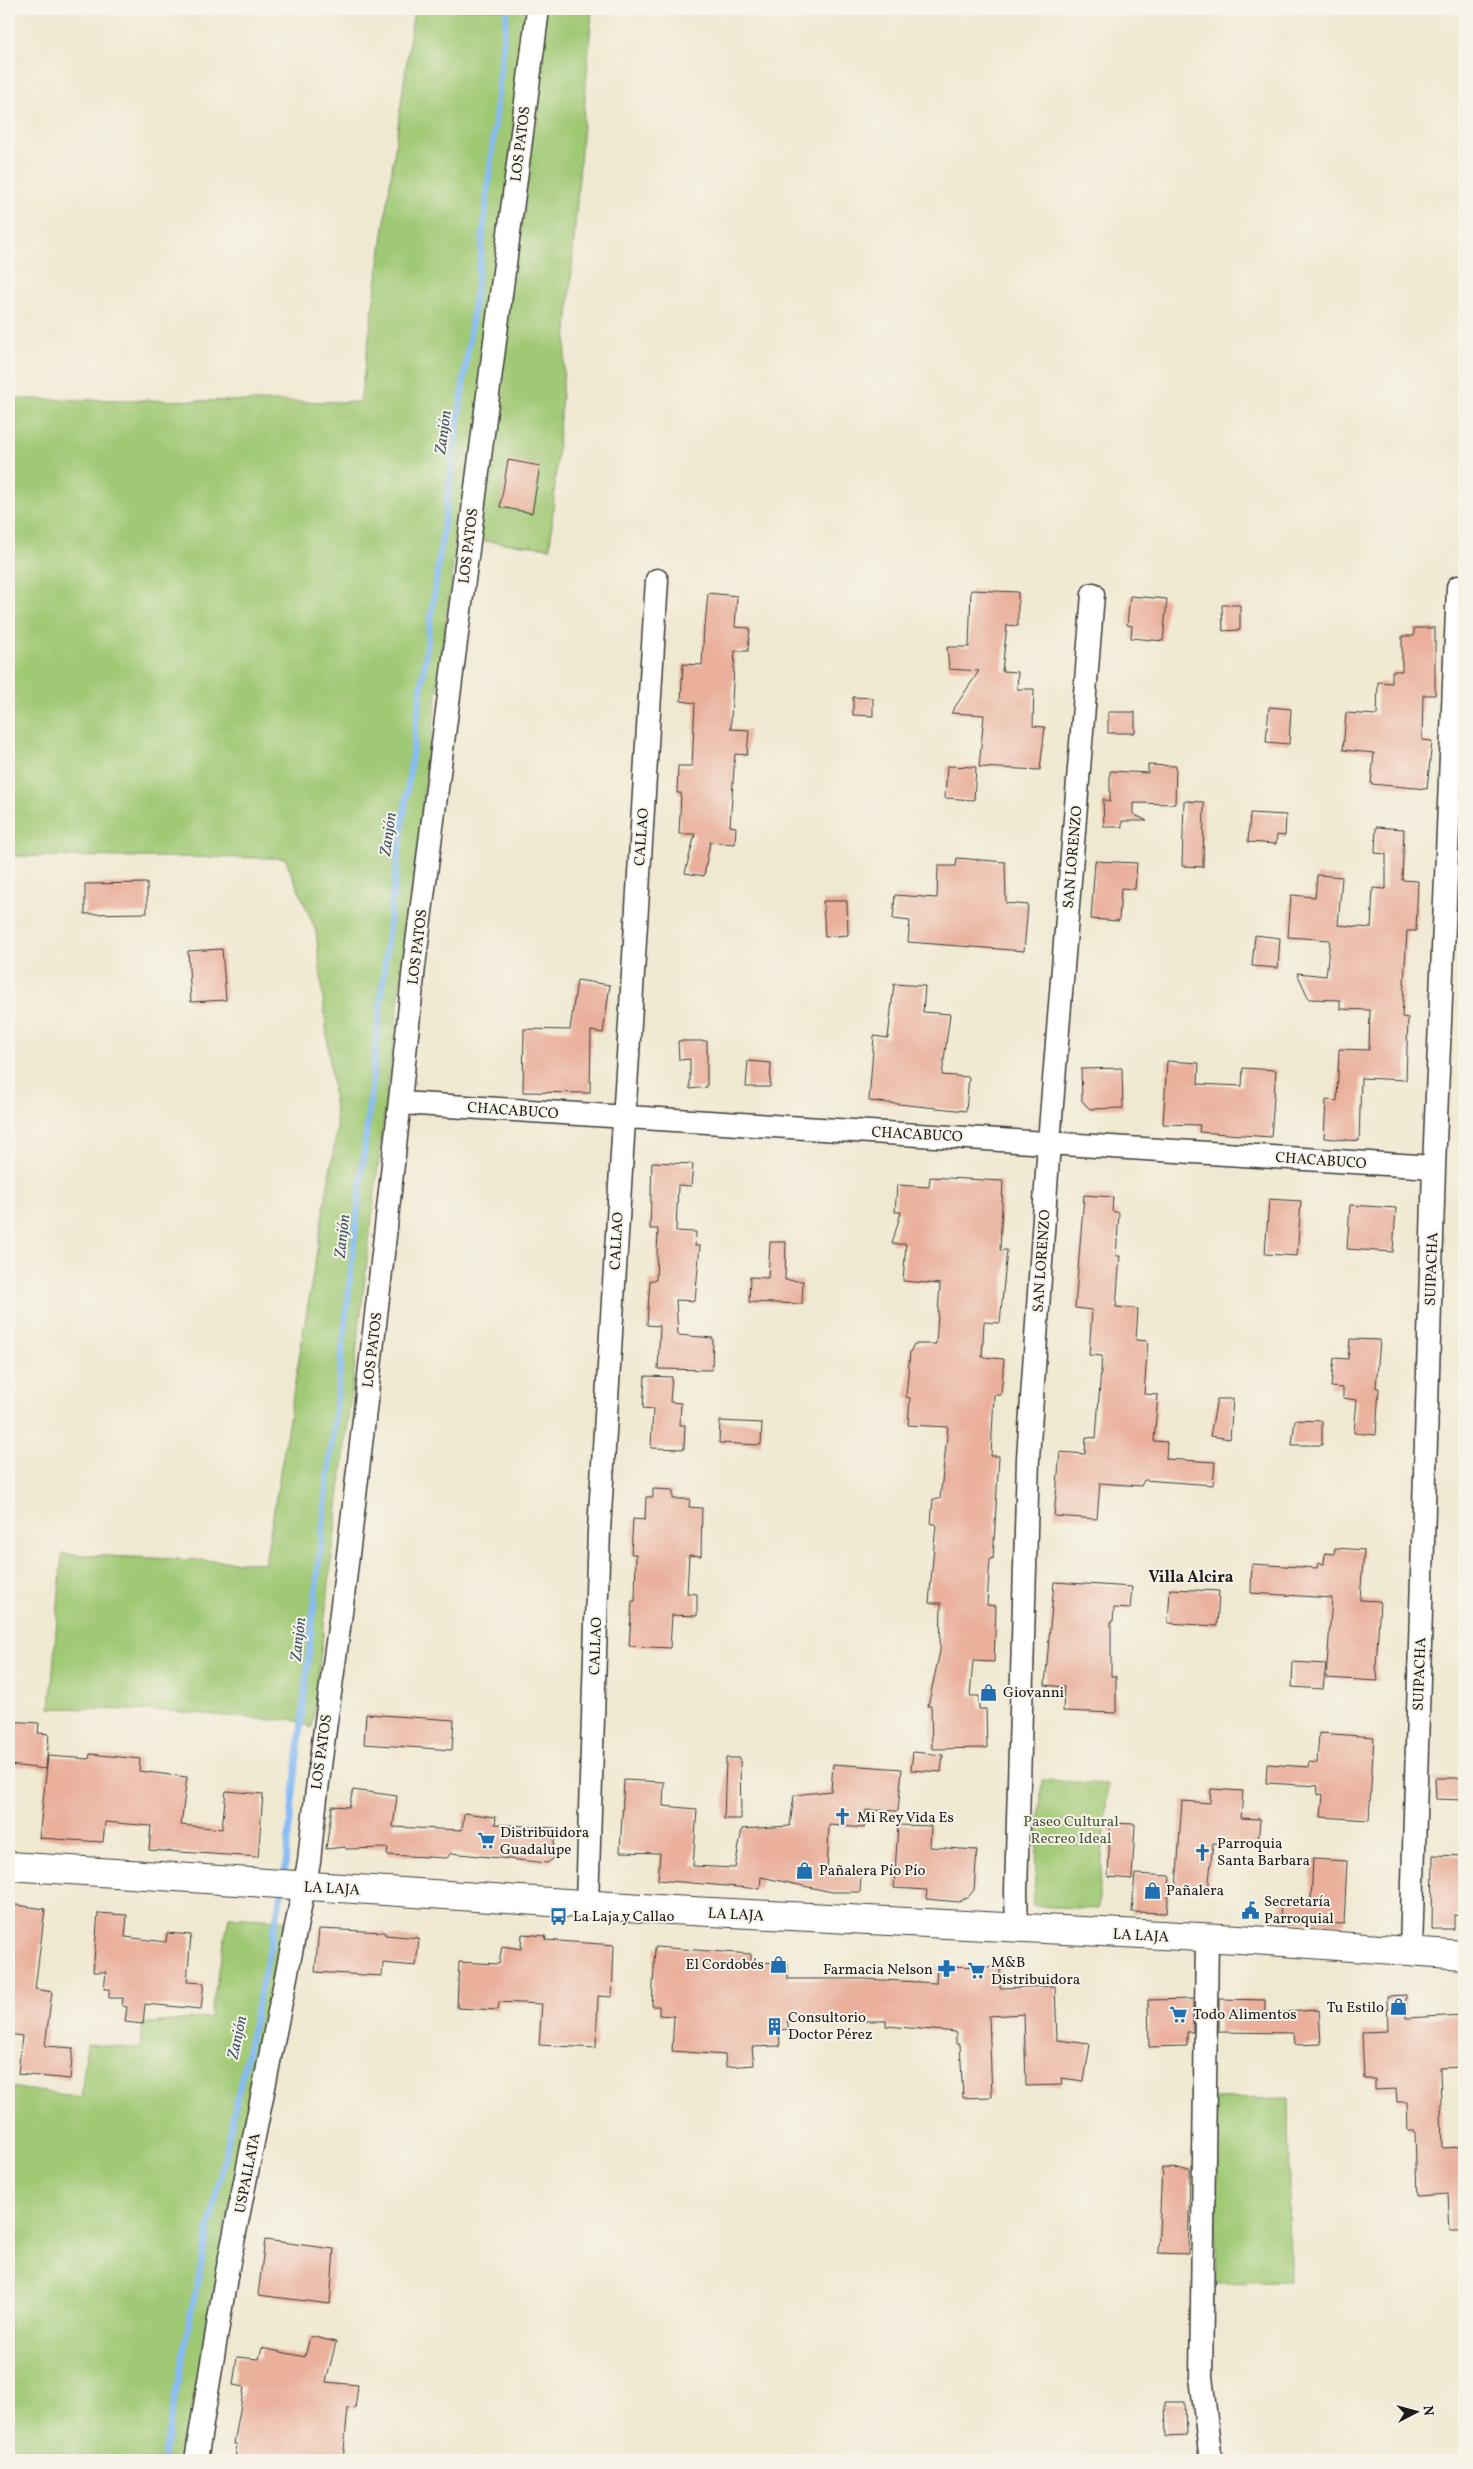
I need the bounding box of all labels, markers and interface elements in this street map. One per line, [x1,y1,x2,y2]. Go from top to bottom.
street label: LOS PATOS [506,105,537,183]
water label: Zanjón [430,409,458,456]
street label: LOS PATOS [454,507,485,585]
street label: SAN LORENZO [1059,805,1088,909]
street label: CALLAO [630,807,655,867]
water label: Zanjón [375,811,403,858]
street label: LOS PATOS [403,908,434,986]
street label: CHACABUCO [467,1098,559,1125]
street label: CHACABUCO [871,1123,963,1148]
street label: CHACABUCO [1275,1148,1367,1175]
street label: SAN LORENZO [1028,1209,1057,1313]
street label: CALLAO [605,1212,630,1271]
water label: Zanjón [330,1213,356,1260]
street label: SUIPACHA [1421,1231,1444,1306]
street label: LOS PATOS [358,1311,389,1389]
district label: Villa Alcira [1148,1567,1234,1589]
water label: Zanjón [286,1616,312,1663]
street label: CALLAO [585,1617,608,1675]
street label: SUIPACHA [1409,1636,1432,1711]
shop icon: Giovanni [979,1682,999,1702]
place label: Giovanni [1003,1683,1064,1704]
street label: LOS PATOS [307,1713,338,1791]
church icon: Mi Rey Vida Es [833,1807,853,1827]
place label: Mi Rey Vida Es [857,1808,954,1829]
park label: Paseo Cultural Recreo Ideal [1023,1812,1119,1850]
place label: Distribuidora Guadalupe [500,1823,589,1861]
supermarket icon: Distribuidora Guadalupe [476,1831,496,1851]
place label: Parroquia Santa Barbara [1217,1834,1310,1872]
church icon: Parroquia Santa Barbara [1193,1842,1213,1862]
shop icon: Pañalera Pío Pío [795,1860,815,1880]
place label: Pañalera Pío Pío [819,1861,925,1882]
street label: LA LAJA [303,1878,361,1901]
shop icon: Pañalera [1142,1880,1162,1900]
place label: Pañalera [1166,1881,1224,1902]
place label: Secretaría Parroquial [1264,1892,1334,1930]
public building icon: Secretaría Parroquial [1240,1900,1260,1920]
street label: LA LAJA [707,1904,765,1927]
bus stop icon: La Laja y Callao [549,1906,569,1926]
place label: La Laja y Callao [573,1907,674,1928]
street label: LA LAJA [1112,1925,1170,1948]
place label: M&B Distribuidora [991,1953,1080,1991]
shop icon: El Cordobés [768,1954,788,1974]
place label: El Cordobés [685,1955,764,1976]
pharmacy icon: Farmacia Nelson [937,1959,957,1979]
place label: Farmacia Nelson [823,1960,933,1981]
supermarket icon: M&B Distribuidora [967,1961,987,1981]
shop icon: Tu Estilo [1388,1997,1408,2017]
place label: Tu Estilo [1327,1998,1384,2019]
supermarket icon: Todo Alimentos [1169,2004,1189,2024]
place label: Todo Alimentos [1193,2005,1297,2026]
place label: Consultorio Doctor Pérez [788,2008,872,2046]
water label: Zanjón [222,2014,253,2062]
building icon: Consultorio Doctor Pérez [764,2016,784,2036]
street label: USPALLATA [230,2131,267,2215]
north arrow [1390,2386,1440,2436]
text: N [1417,2405,1437,2417]

